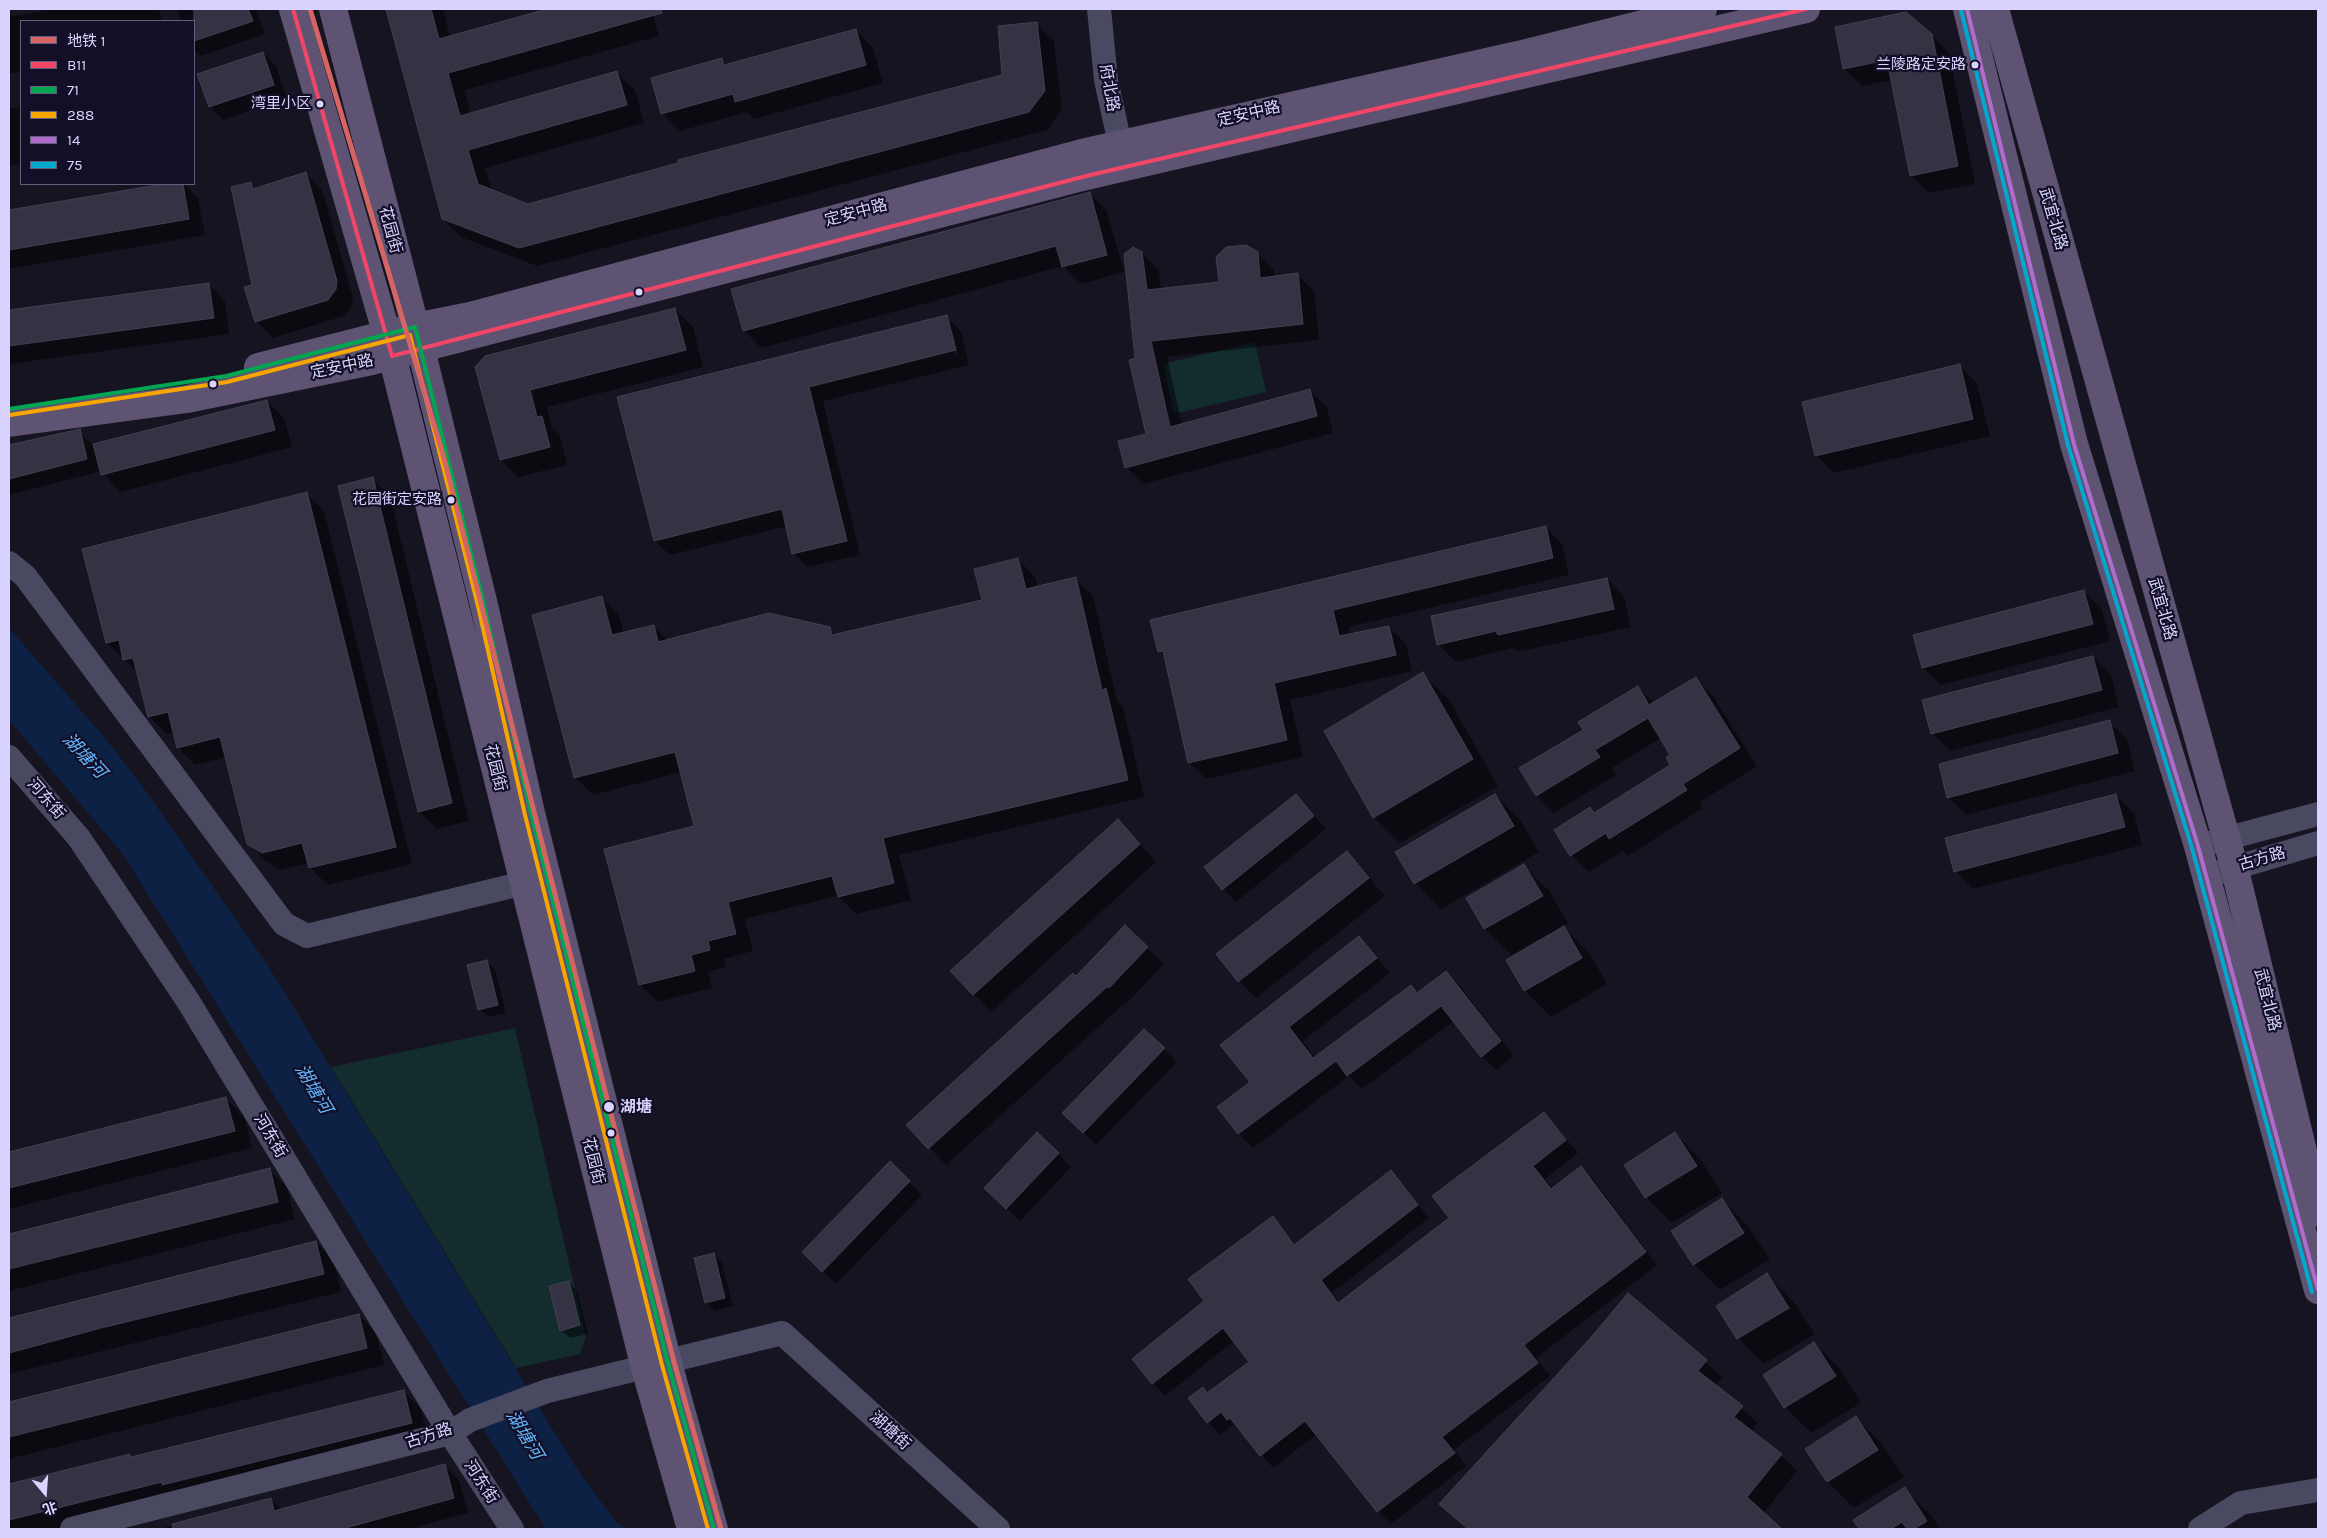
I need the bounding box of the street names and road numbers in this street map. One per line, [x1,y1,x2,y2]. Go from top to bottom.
street label: 府北路 [1095,63,1123,113]
street label: 定安中路 [1216,97,1282,131]
street label: 武宜北路 [2035,186,2071,252]
street label: 定安中路 [823,195,889,231]
street label: 花园街 [375,204,405,256]
street label: 定安中路 [309,351,375,383]
street label: 武宜北路 [2144,576,2180,642]
street label: 花园街 [480,742,510,794]
street label: 河东街 [23,775,69,823]
street label: 古方路 [2236,843,2288,875]
street label: 武宜北路 [2250,967,2284,1033]
street label: 河东街 [249,1110,291,1162]
street label: 花园街 [578,1135,608,1187]
street label: 湖塘街 [866,1408,914,1454]
street label: 古方路 [403,1419,455,1453]
street label: 河东街 [460,1457,502,1507]

